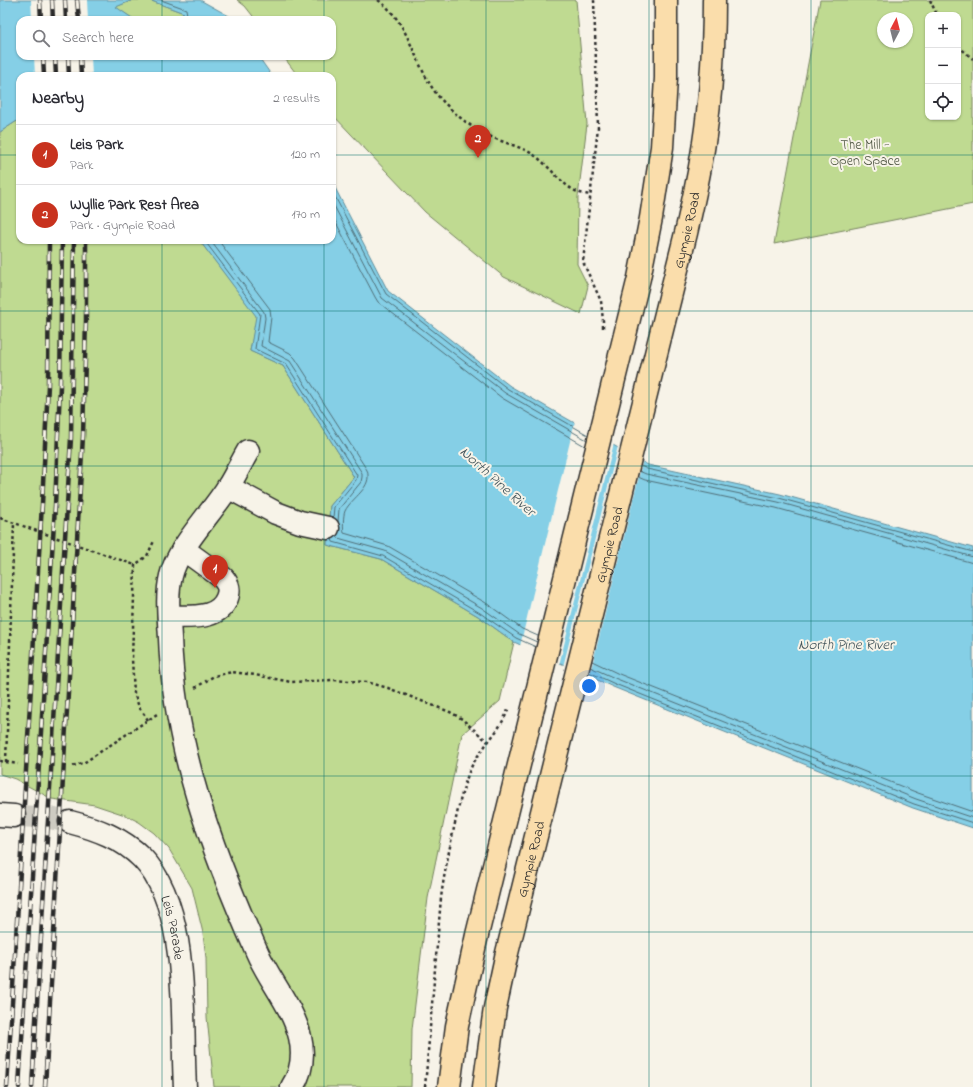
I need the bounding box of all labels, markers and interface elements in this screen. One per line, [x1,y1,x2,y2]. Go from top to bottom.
north arrow [877,12,913,48]
map controls [925,12,961,120]
button: + [925,12,961,48]
search box [16,16,336,60]
icon: search [30,27,52,49]
text: Search here [62,27,134,49]
button: − [925,48,961,84]
button: locate [925,84,961,120]
text: Nearby [32,86,84,111]
text: 2 results [273,89,320,108]
pin: 2 [465,125,491,158]
text: Leis Park [70,134,123,156]
park label: The Mill - Open Space [830,135,901,172]
text: 1 [43,145,47,164]
text: 120 m [290,145,320,164]
text: Park [70,156,94,175]
street label: Gympie Road [669,190,707,271]
text: Wyllie Park Rest Area [70,194,199,216]
text: 2 [42,205,48,224]
text: 170 m [292,205,320,224]
text: Park · Gympie Road [70,216,175,235]
water label: North Pine River [455,442,542,523]
street label: Gympie Road [590,504,630,585]
pin: 1 [202,555,228,588]
water label: North Pine River [798,634,896,656]
your location [579,676,599,696]
street label: Gympie Road [512,819,551,900]
street label: Leis Parade [154,893,189,962]

